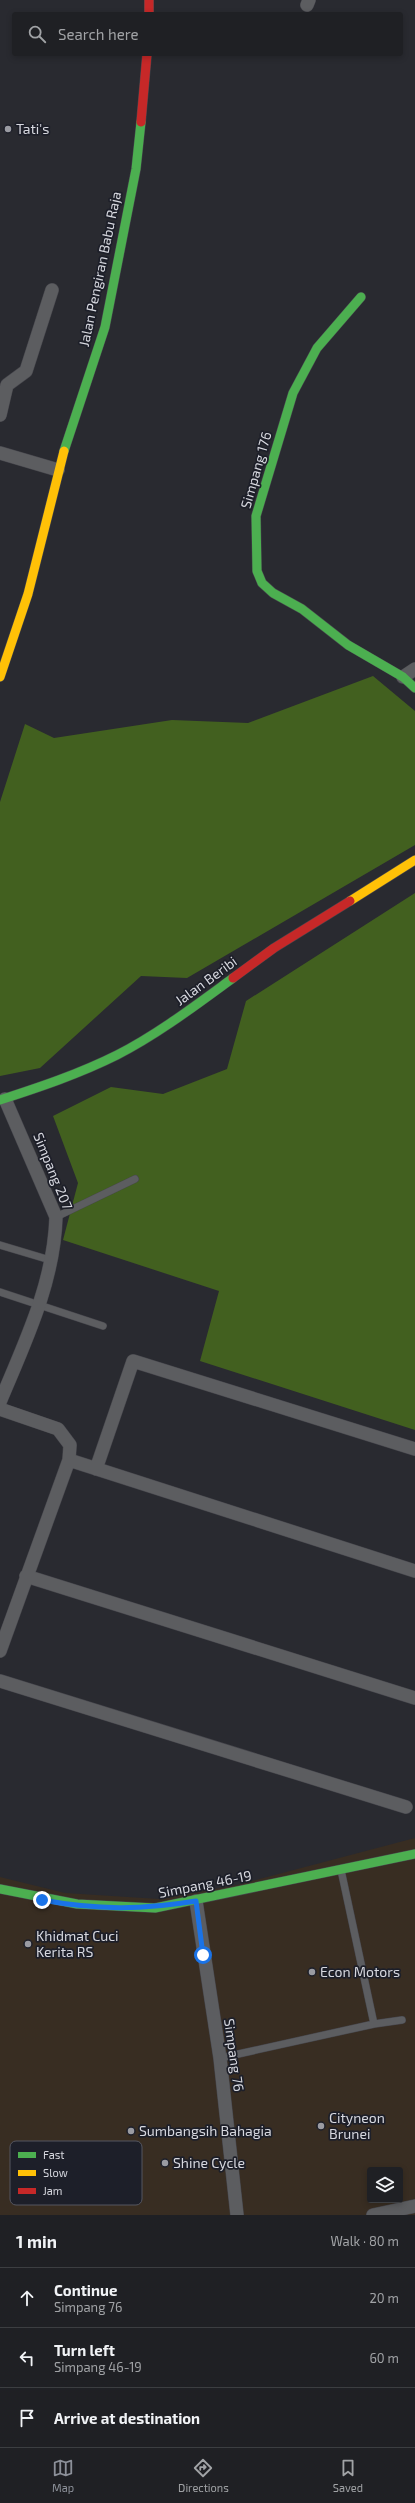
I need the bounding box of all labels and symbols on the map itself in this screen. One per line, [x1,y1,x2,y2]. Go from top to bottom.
place label: Tati's [16,120,49,137]
marker: Tati's [3,124,13,134]
street label: Jalan Pengiran Babu Raja [75,190,124,348]
street label: Simpang 176 [236,429,275,510]
street label: Jalan Beribi [171,952,240,1009]
street label: Simpang 207 [30,1130,77,1212]
street label: Simpang 46-19 [157,1866,253,1901]
route end [33,1891,51,1909]
place label: Khidmat Cuci Kerita RS [36,1927,119,1960]
marker: Khidmat Cuci Kerita RS [23,1939,33,1949]
route start [194,1946,212,1964]
place label: Econ Motors [320,1963,400,1980]
marker: Econ Motors [307,1967,317,1977]
street label: Simpang 76 [221,2017,248,2093]
place label: Cityneon Brunei [329,2109,385,2142]
marker: Cityneon Brunei [316,2121,326,2131]
place label: Sumbangsih Bahagia [139,2122,272,2139]
marker: Sumbangsih Bahagia [126,2126,136,2136]
legend [10,2141,142,2205]
text: Fast [43,2148,65,2161]
place label: Shine Cycle [173,2154,245,2171]
marker: Shine Cycle [160,2158,170,2168]
text: Slow [43,2166,68,2179]
text: Jam [43,2184,62,2197]

